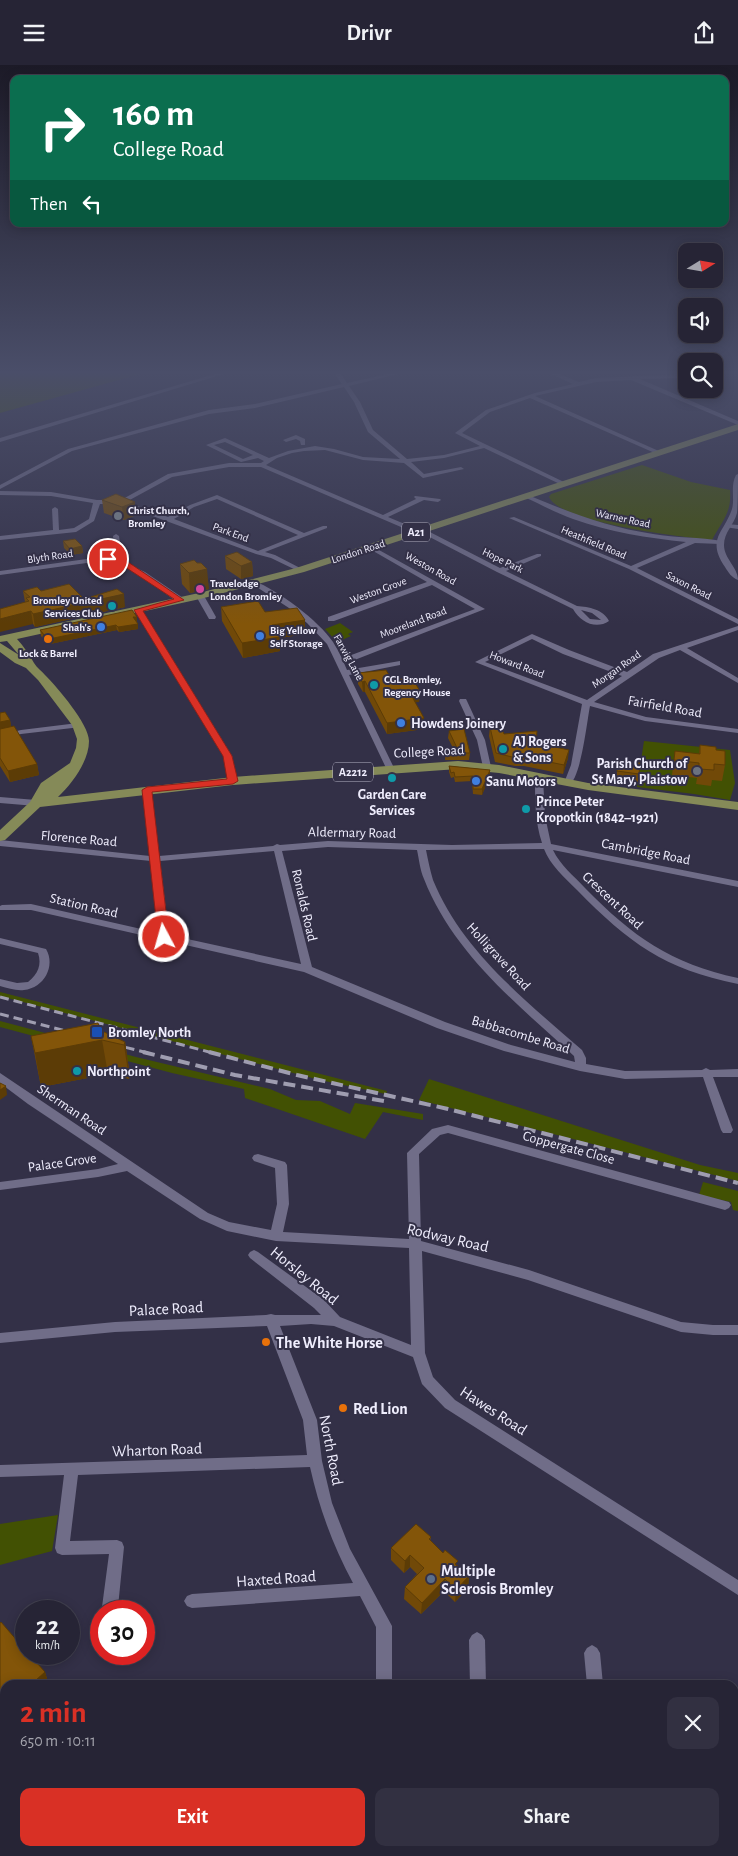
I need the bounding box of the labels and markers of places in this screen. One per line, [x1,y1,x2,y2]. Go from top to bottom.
place label: Christ Church, Bromley [128,505,190,529]
marker: Christ Church, Bromley [112,510,124,522]
pin [87,538,129,580]
place label: Travelodge London Bromley [210,578,282,602]
marker: Travelodge London Bromley [194,583,206,595]
place label: Bromley United Services Club [33,595,102,619]
marker: Bromley United Services Club [106,600,118,612]
marker: Shah's [95,621,107,633]
place label: Shah's [63,622,91,633]
place label: Big Yellow Self Storage [270,625,323,649]
marker: Big Yellow Self Storage [254,630,266,642]
marker: Lock & Barrel [42,633,54,645]
place label: Lock & Barrel [19,648,77,659]
place label: CGL Bromley, Regency House [384,674,451,698]
marker: CGL Bromley, Regency House [368,679,380,691]
marker: Howdens Joinery [395,717,407,729]
place label: Howdens Joinery [411,717,507,731]
place label: AJ Rogers & Sons [513,735,567,765]
marker: AJ Rogers & Sons [497,743,509,755]
place label: Parish Church of St Mary, Plaistow [592,757,688,787]
marker: Parish Church of St Mary, Plaistow [691,765,703,777]
marker: Garden Care Services [386,772,398,784]
marker: Sanu Motors [470,775,482,787]
place label: Sanu Motors [486,775,556,789]
place label: Garden Care Services [358,788,427,818]
place label: Prince Peter Kropotkin (1842–1921) [536,795,659,825]
marker: Prince Peter Kropotkin (1842–1921) [520,803,532,815]
marker: Bromley North [90,1025,104,1039]
place label: Bromley North [108,1026,191,1040]
marker: Northpoint [71,1065,83,1077]
place label: Northpoint [87,1065,151,1079]
place label: The White Horse [276,1335,383,1351]
marker: The White Horse [260,1336,272,1348]
place label: Red Lion [353,1401,408,1417]
marker: Red Lion [337,1402,349,1414]
place label: Multiple Sclerosis Bromley [441,1563,554,1598]
marker: Multiple Sclerosis Bromley [425,1573,437,1585]

